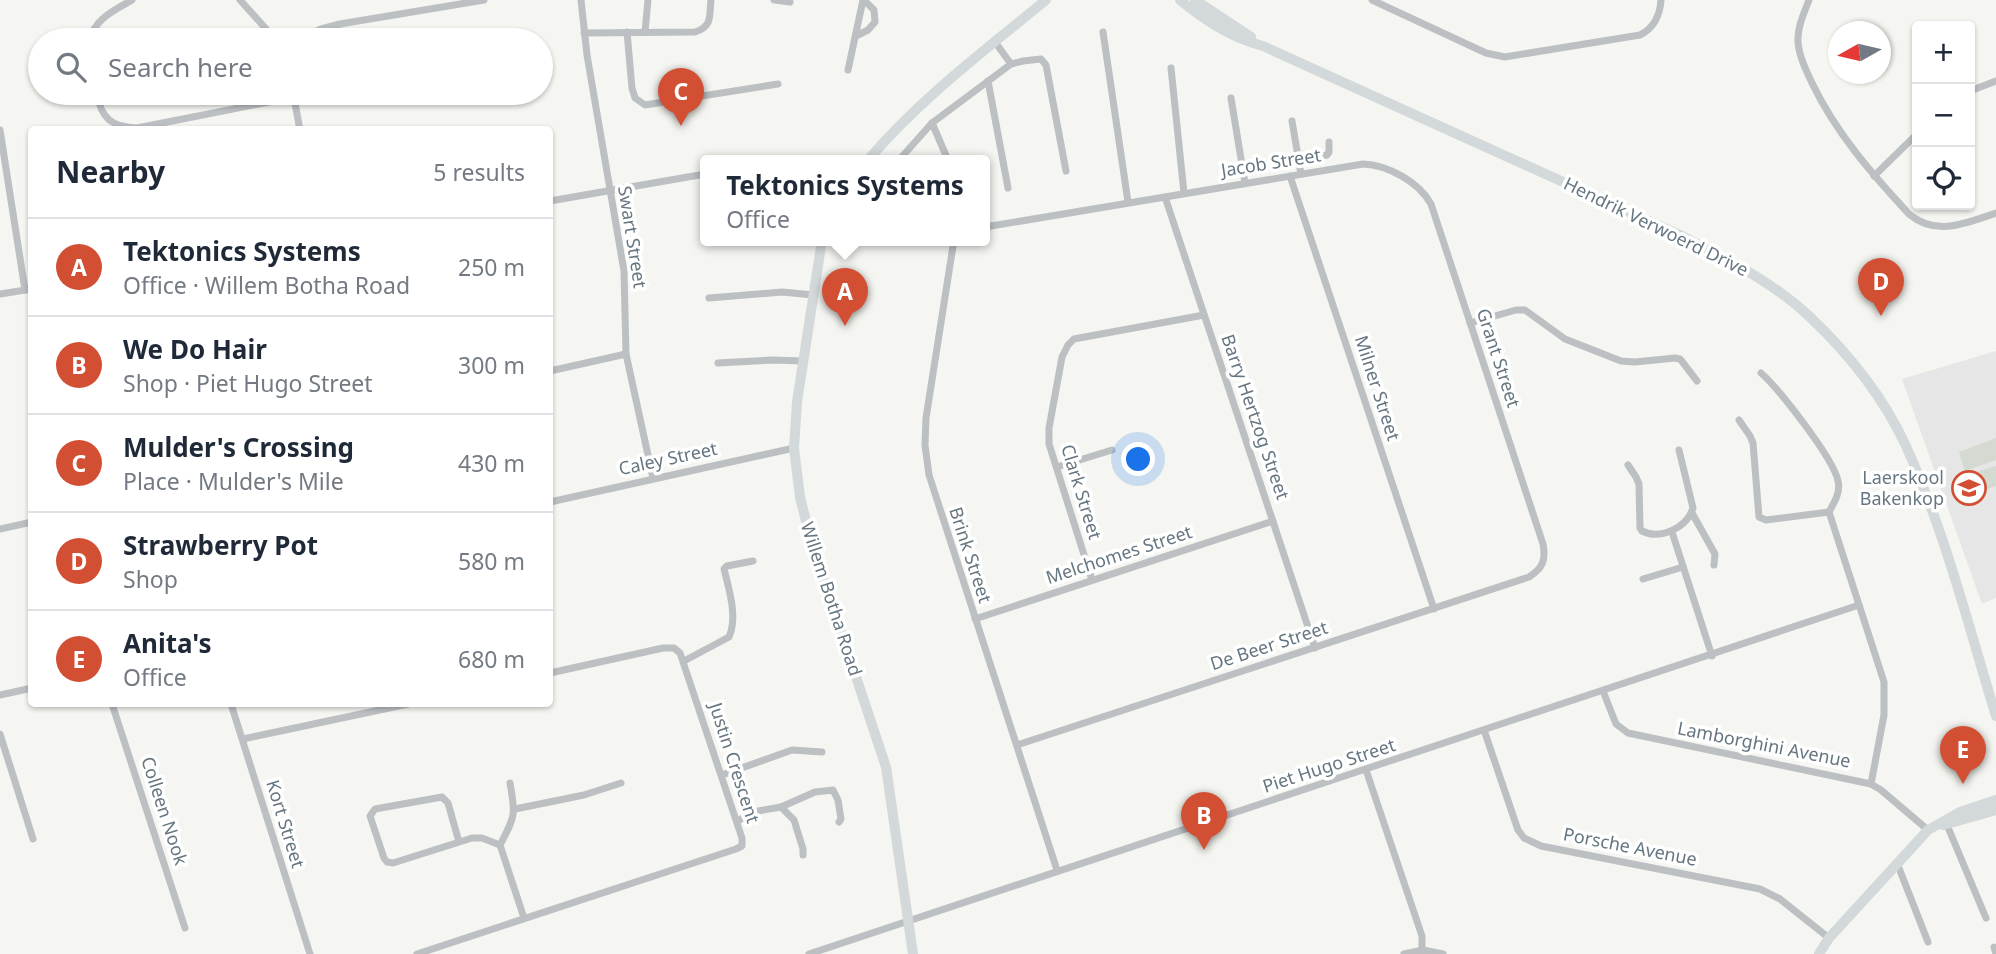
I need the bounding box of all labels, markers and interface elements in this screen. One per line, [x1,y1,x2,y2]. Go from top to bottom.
north arrow [1828,21,1891,84]
map controls [1912,21,1975,210]
button: + [1912,21,1975,84]
search box [28,28,553,105]
icon: search [52,48,90,86]
text: Search here [108,49,253,85]
pin: C [658,68,704,126]
button: − [1912,84,1975,147]
street label: Jacob Street [1217,142,1323,182]
button: locate [1912,147,1975,210]
text: Nearby [56,151,165,192]
popup [700,155,990,246]
text: 5 results [433,156,525,188]
text: Tektonics Systems [726,167,964,203]
street label: Hendrik Verwoerd Drive [1560,171,1753,281]
street label: Swart Street [613,184,653,290]
text: Office [726,203,790,235]
text: Tektonics Systems [123,233,361,269]
text: A [71,251,87,283]
text: 250 m [458,251,525,283]
pin: D [1858,258,1904,316]
pin: A [822,268,868,326]
text: Office · Willem Botha Road [123,269,410,301]
street label: Grant Street [1472,305,1526,411]
text: We Do Hair [123,331,267,367]
street label: Barry Hertzog Street [1216,331,1296,503]
street label: Milner Street [1350,332,1406,444]
text: B [71,349,87,381]
text: 300 m [458,349,525,381]
text: Shop · Piet Hugo Street [123,367,373,399]
text: Mulder's Crossing [123,429,354,465]
street label: Caley Street [616,436,720,480]
street label: Clark Street [1056,441,1108,543]
your location [1121,442,1155,476]
text: C [72,447,86,479]
text: 430 m [458,447,525,479]
text: Place · Mulder's Mile [123,465,344,497]
place label: Laerskool Bakenkop [1860,465,1944,510]
school or university icon: Laerskool Bakenkop [1950,469,1988,507]
street label: Brink Street [944,504,998,606]
street label: Willem Botha Road [796,519,868,679]
street label: Melchomes Street [1043,519,1195,589]
text: Strawberry Pot [123,527,318,563]
text: D [71,545,87,577]
text: 580 m [458,545,525,577]
text: Shop [123,563,178,595]
street label: De Beer Street [1207,615,1331,675]
text: Anita's [123,625,211,661]
text: E [73,643,85,675]
text: 680 m [458,643,525,675]
text: Office [123,661,187,693]
street label: Justin Crescent [704,698,766,826]
street label: Lamborghini Avenue [1675,715,1853,773]
pin: E [1940,726,1986,784]
street label: Piet Hugo Street [1259,732,1399,798]
street label: Colleen Nook [136,753,194,868]
street label: Kort Street [261,777,311,871]
pin: B [1181,792,1227,850]
street label: Porsche Avenue [1561,821,1699,871]

